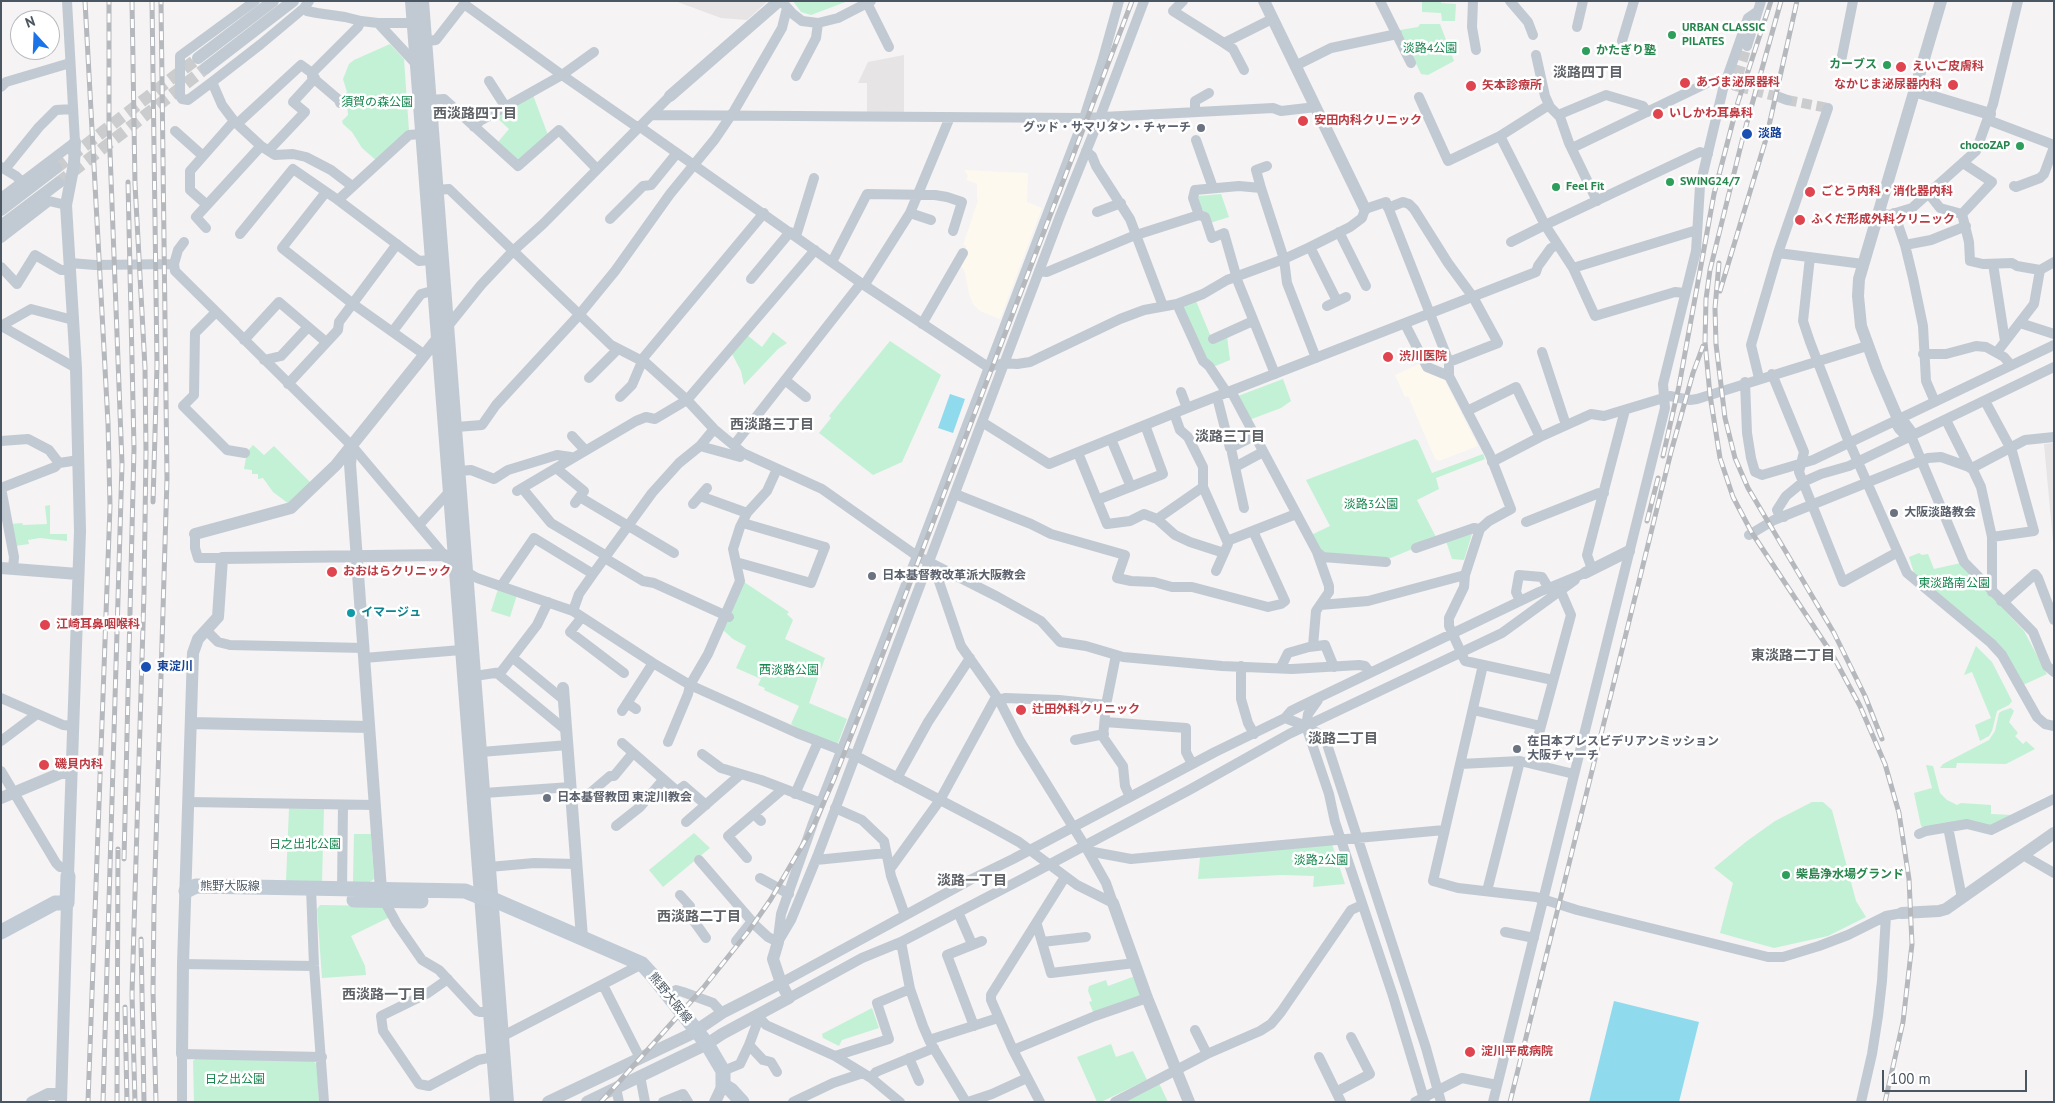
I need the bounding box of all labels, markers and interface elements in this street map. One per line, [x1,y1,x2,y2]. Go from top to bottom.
north arrow [10,10,60,60]
text: N [23,12,38,32]
place label: URBAN CLASSIC PILATES [1682,21,1765,49]
marker: URBAN CLASSIC PILATES [1666,29,1678,41]
park label: 淡路4公園 [1403,42,1457,56]
place label: かたぎり塾 [1596,44,1656,58]
marker: かたぎり塾 [1580,45,1592,57]
place label: カーブス [1829,58,1877,72]
marker: カーブス [1881,59,1893,71]
marker: えいご皮膚科 [1894,60,1908,74]
place label: えいご皮膚科 [1912,60,1984,74]
district label: 淡路四丁目 [1553,65,1623,81]
marker: あづま泌尿器科 [1678,76,1692,90]
place label: あづま泌尿器科 [1696,76,1780,90]
place label: なかじま泌尿器内科 [1834,78,1942,92]
marker: なかじま泌尿器内科 [1946,78,1960,92]
marker: 矢本診療所 [1464,79,1478,93]
place label: 矢本診療所 [1482,79,1542,93]
park label: 須賀の森公園 [341,96,413,110]
district label: 西淡路四丁目 [433,106,517,122]
marker: いしかわ耳鼻科 [1651,107,1665,121]
place label: いしかわ耳鼻科 [1669,107,1753,121]
marker: 安田内科クリニック [1296,114,1310,128]
place label: 安田内科クリニック [1314,114,1422,128]
place label: グッド・サマリタン・チャーチ [1023,121,1191,135]
marker: グッド・サマリタン・チャーチ [1195,122,1207,134]
marker: 淡路 [1740,127,1754,141]
place label: 淡路 [1758,127,1782,141]
place label: chocoZAP [1960,139,2010,153]
marker: chocoZAP [2014,140,2026,152]
place label: SWING24/7 [1680,175,1741,189]
marker: SWING24/7 [1664,176,1676,188]
place label: Feel Fit [1566,180,1604,194]
marker: Feel Fit [1550,181,1562,193]
marker: ごとう内科・消化器内科 [1803,185,1817,199]
place label: ごとう内科・消化器内科 [1821,185,1953,199]
marker: ふくだ形成外科クリニック [1793,213,1807,227]
place label: ふくだ形成外科クリニック [1811,213,1955,227]
marker: 渋川医院 [1381,350,1395,364]
place label: 渋川医院 [1399,350,1447,364]
district label: 西淡路三丁目 [730,417,814,433]
district label: 淡路三丁目 [1195,429,1265,445]
park label: 淡路3公園 [1344,498,1398,512]
place label: 大阪淡路教会 [1904,506,1976,520]
marker: 大阪淡路教会 [1888,507,1900,519]
marker: おおはらクリニック [325,565,339,579]
place label: おおはらクリニック [343,565,451,579]
place label: 日本基督教改革派大阪教会 [882,569,1026,583]
marker: 日本基督教改革派大阪教会 [866,570,878,582]
park label: 東淡路南公園 [1918,577,1990,591]
place label: イマージュ [361,606,421,620]
marker: イマージュ [345,607,357,619]
marker: 江崎耳鼻咽喉科 [38,618,52,632]
place label: 江崎耳鼻咽喉科 [56,618,140,632]
district label: 東淡路二丁目 [1751,648,1835,664]
marker: 東淀川 [139,660,153,674]
place label: 東淀川 [157,660,193,674]
park label: 西淡路公園 [759,664,819,678]
marker: 辻田外科クリニック [1014,703,1028,717]
place label: 辻田外科クリニック [1032,703,1140,717]
district label: 淡路二丁目 [1308,731,1378,747]
place label: 在日本プレスビデリアンミッション 大阪チャーチ [1527,735,1719,763]
marker: 在日本プレスビデリアンミッション 大阪チャーチ [1511,743,1523,755]
marker: 磯貝内科 [37,758,51,772]
place label: 磯貝内科 [55,758,103,772]
place label: 日本基督教団 東淀川教会 [557,791,692,805]
marker: 日本基督教団 東淀川教会 [541,792,553,804]
park label: 日之出北公園 [269,838,341,852]
park label: 淡路2公園 [1294,854,1348,868]
place label: 柴島浄水場グランド [1796,868,1904,882]
marker: 柴島浄水場グランド [1780,869,1792,881]
district label: 淡路一丁目 [937,873,1007,889]
street label: 熊野大阪線 [200,880,260,894]
district label: 西淡路二丁目 [657,909,741,925]
street label: 熊野大阪線 [646,970,694,1026]
district label: 西淡路一丁目 [342,987,426,1003]
marker: 淀川平成病院 [1463,1045,1477,1059]
place label: 淀川平成病院 [1481,1045,1553,1059]
scale bar [1885,1060,2030,1092]
text: 100 m [1890,1069,1931,1088]
park label: 日之出公園 [205,1073,265,1087]

